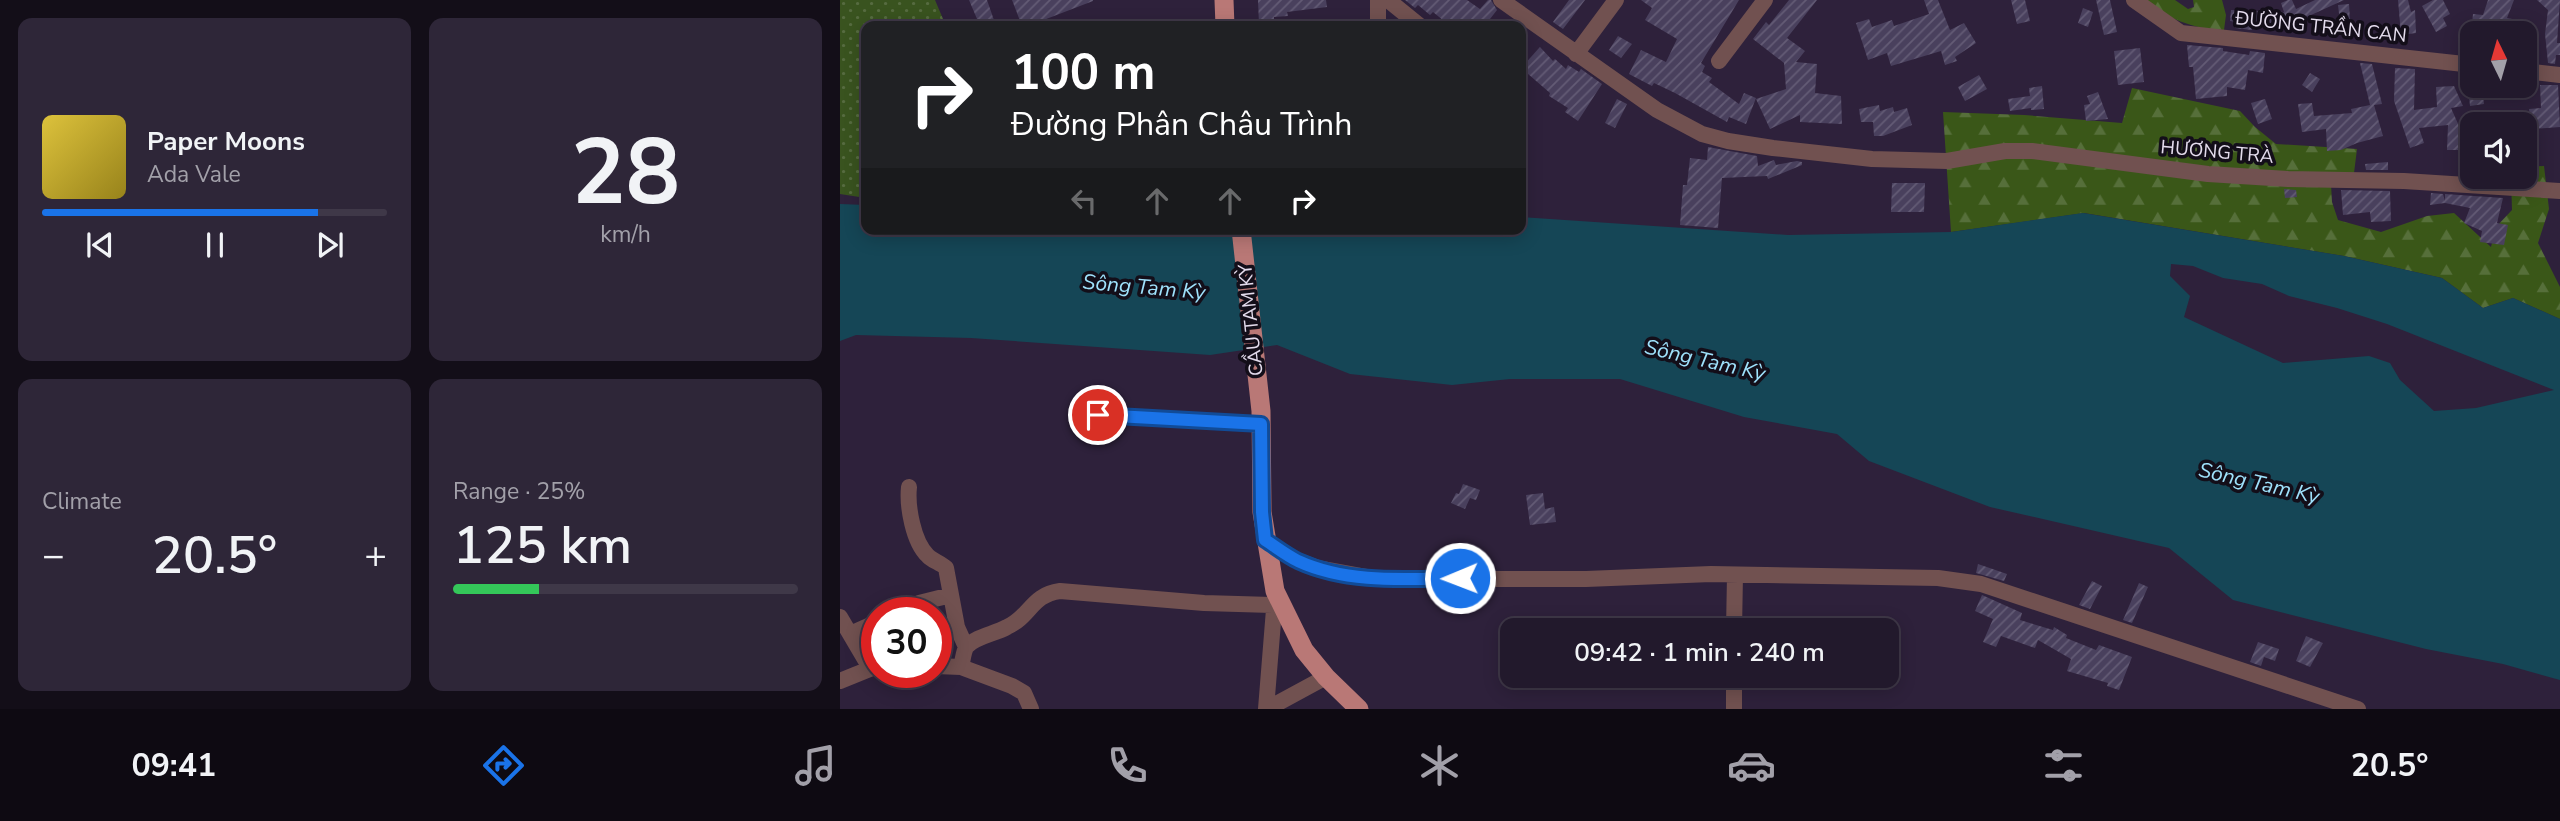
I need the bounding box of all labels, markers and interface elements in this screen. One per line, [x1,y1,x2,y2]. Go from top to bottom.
street label: ĐƯỜNG TRẦN CAN [2233,3,2408,49]
north arrow [2460,21,2538,98]
map controls [2460,21,2537,189]
text: 100 m [1011,39,1155,106]
icon: right [896,49,987,140]
text: Đường Phân Châu Trình [1011,103,1352,146]
text: 28 [571,111,680,235]
button: sound [2460,112,2537,189]
text: Paper Moons [147,124,305,159]
street label: HƯƠNG TRÀ [2159,134,2275,170]
text: Ada Vale [147,159,241,190]
icon: left [1065,182,1103,220]
icon: ahead [1138,182,1176,220]
icon: ahead [1211,182,1249,220]
icon: right [1284,182,1322,220]
text: km/h [600,219,651,250]
icon: previous [81,226,119,264]
icon: pause [196,226,234,264]
icon: next [311,226,349,264]
street label: CẦU TAM KỲ [1230,262,1270,378]
water label: Sông Tam Kỳ [1081,268,1208,306]
water label: Sông Tam Kỳ [1642,333,1769,388]
pin [1068,385,1128,445]
icon: arrive [1079,396,1117,434]
water label: Sông Tam Kỳ [2196,456,2323,511]
text: Range · 25% [453,476,585,507]
text: Climate [42,486,122,517]
text: 125 km [453,510,632,581]
text: 20.5° [152,520,277,591]
text: − [42,530,65,581]
text: + [364,530,387,581]
position arrow [1423,541,1497,615]
speed limit sign: 30 [861,597,952,688]
text: 09:42 · 1 min · 240 m [1574,635,1825,670]
icon: directions [479,741,528,790]
icon: music [791,741,840,790]
icon: phone [1103,741,1152,790]
icon: climate [1415,741,1464,790]
icon: car [1727,741,1776,790]
icon: filters [2039,741,2088,790]
text: 09:41 [131,744,216,787]
text: 20.5° [2351,744,2428,787]

